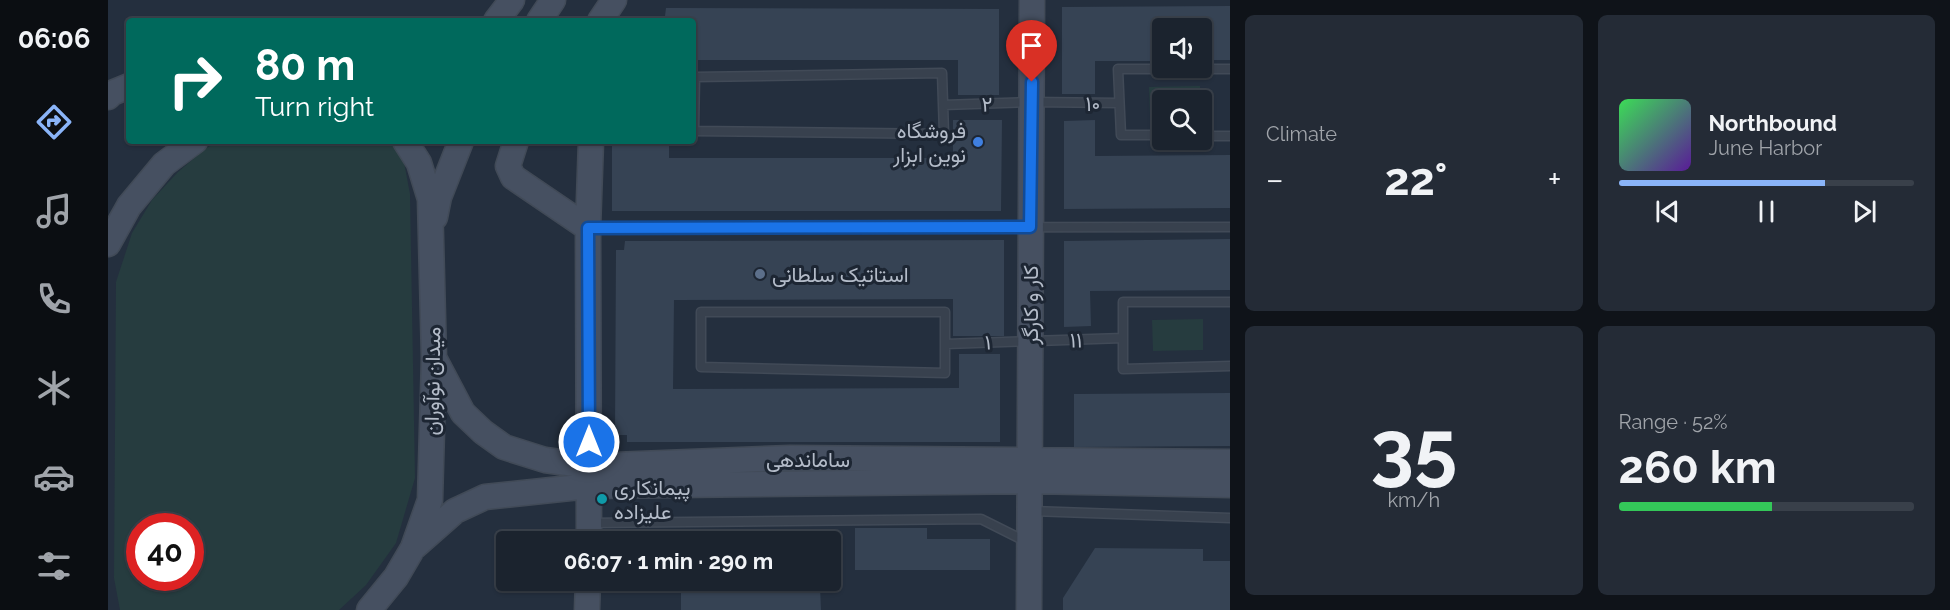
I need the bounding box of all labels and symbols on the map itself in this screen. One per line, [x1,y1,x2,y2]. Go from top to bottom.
pin [1006,20,1057,82]
street label: ۲ [981,91,993,117]
street label: ۱۰ [1086,91,1100,116]
place label: فروشگاه نوین ابزار [892,118,966,168]
marker: فروشگاه نوین ابزار [971,135,985,149]
place label: استاتیک سلطانی [772,262,909,287]
street label: کار و کارگر [1018,265,1044,346]
marker: استاتیک سلطانی [753,267,767,281]
street label: میدان نوآوران [419,326,446,436]
street label: ۱۱ [1070,327,1082,353]
street label: ۱ [984,329,992,355]
position arrow [557,410,621,474]
street label: ساماندهی [766,447,850,472]
place label: پیمانکاری علیزاده [614,475,691,525]
marker: پیمانکاری علیزاده [595,492,609,506]
speed limit sign: 40 [126,513,204,591]

